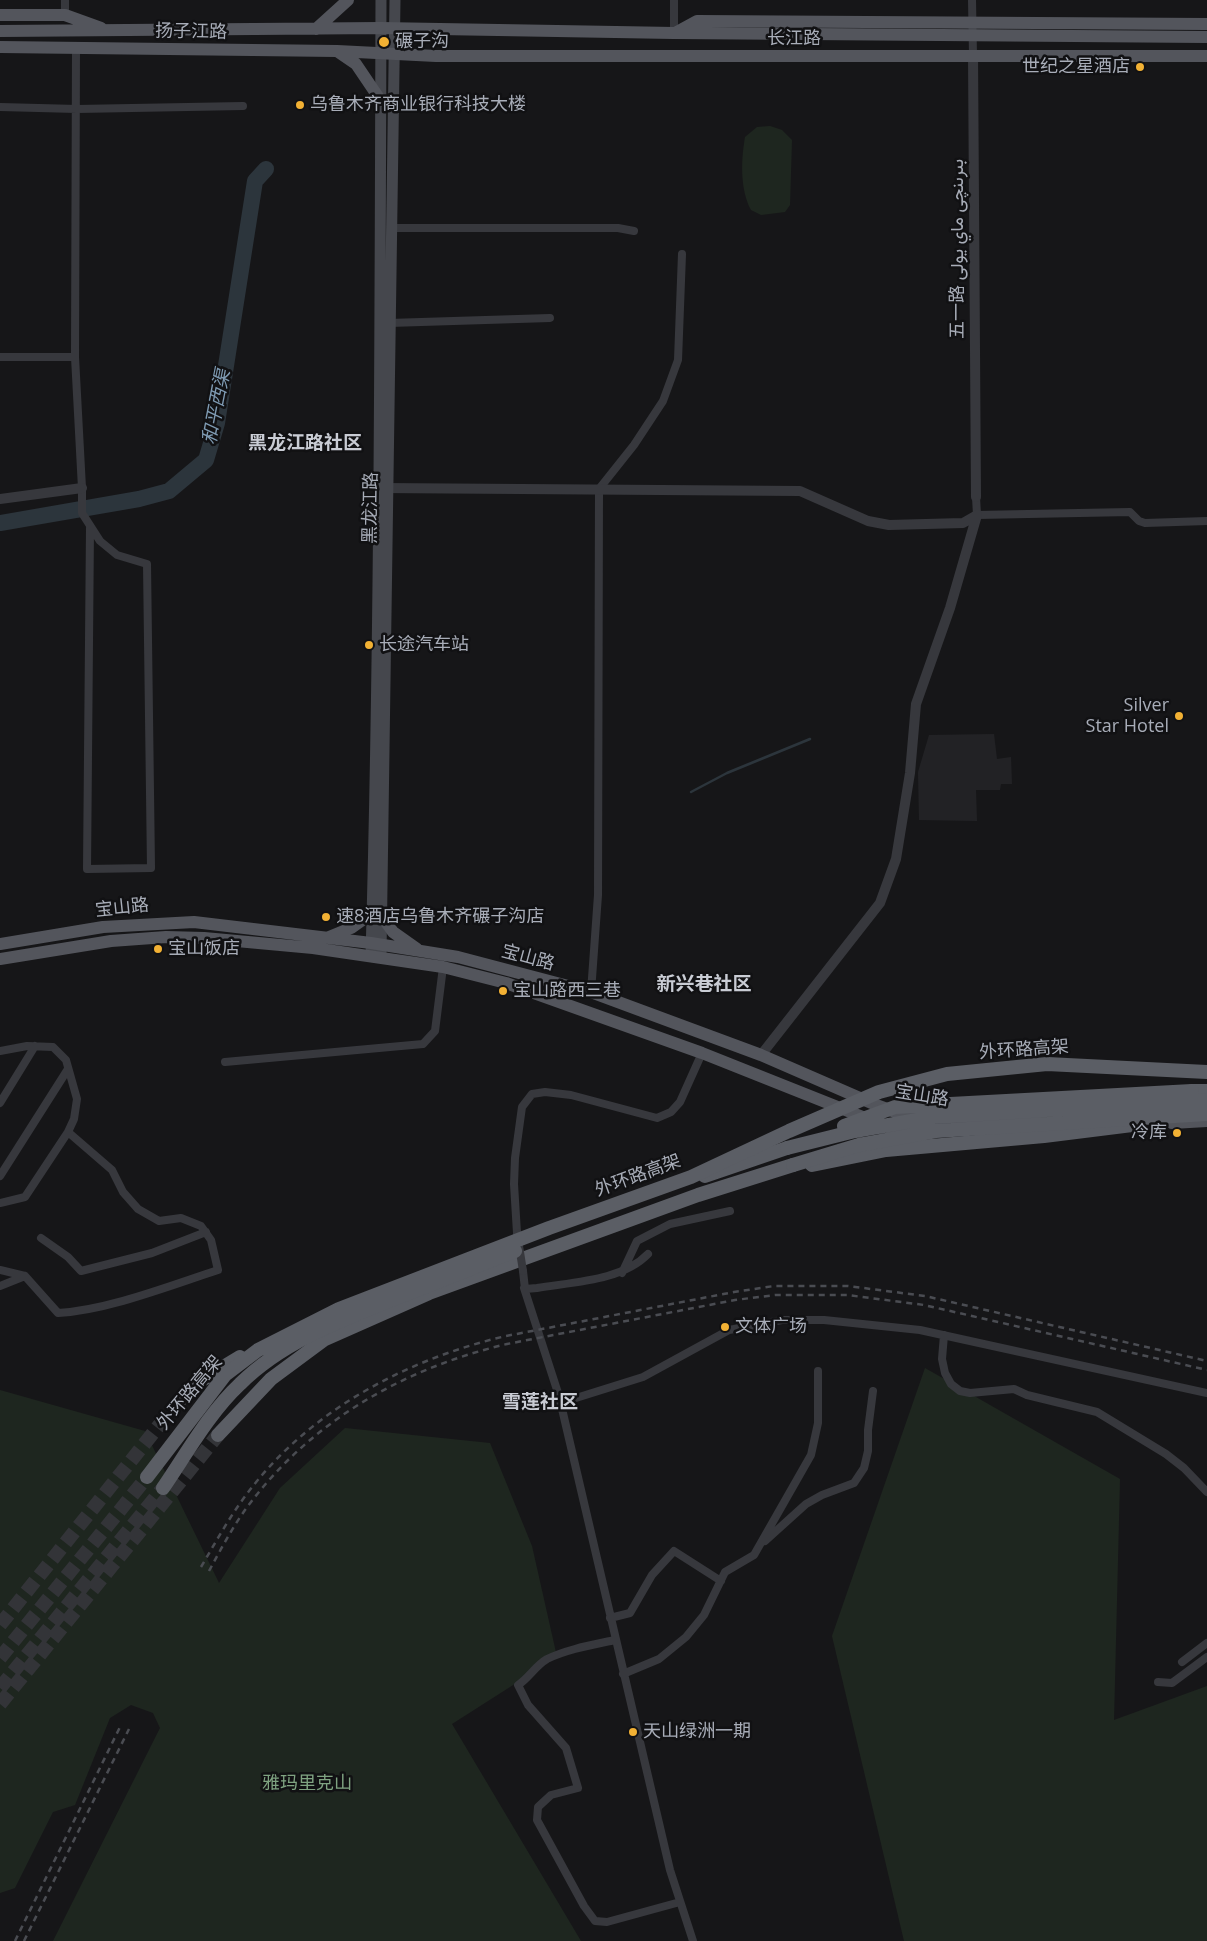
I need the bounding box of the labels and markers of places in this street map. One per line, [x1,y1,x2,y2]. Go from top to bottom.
place label: 碾子沟 [395,31,449,53]
marker: 碾子沟 [377,35,391,49]
place label: 世纪之星酒店 [1022,56,1130,78]
marker: 世纪之星酒店 [1134,61,1146,73]
place label: 乌鲁木齐商业银行科技大楼 [310,94,526,116]
marker: 乌鲁木齐商业银行科技大楼 [294,99,306,111]
place label: 长途汽车站 [379,634,469,656]
marker: 长途汽车站 [363,639,375,651]
place label: Silver Star Hotel [1086,695,1169,738]
marker: Silver Star Hotel [1173,710,1185,722]
place label: 速8酒店乌鲁木齐碾子沟店 [336,906,544,928]
marker: 速8酒店乌鲁木齐碾子沟店 [320,911,332,923]
place label: 宝山饭店 [168,938,240,960]
marker: 宝山饭店 [152,943,164,955]
place label: 宝山路西三巷 [513,980,621,1002]
marker: 宝山路西三巷 [497,985,509,997]
place label: 冷库 [1131,1122,1167,1144]
marker: 冷库 [1171,1127,1183,1139]
place label: 文体广场 [735,1316,807,1338]
marker: 文体广场 [719,1321,731,1333]
place label: 天山绿洲一期 [643,1721,751,1743]
marker: 天山绿洲一期 [627,1726,639,1738]

